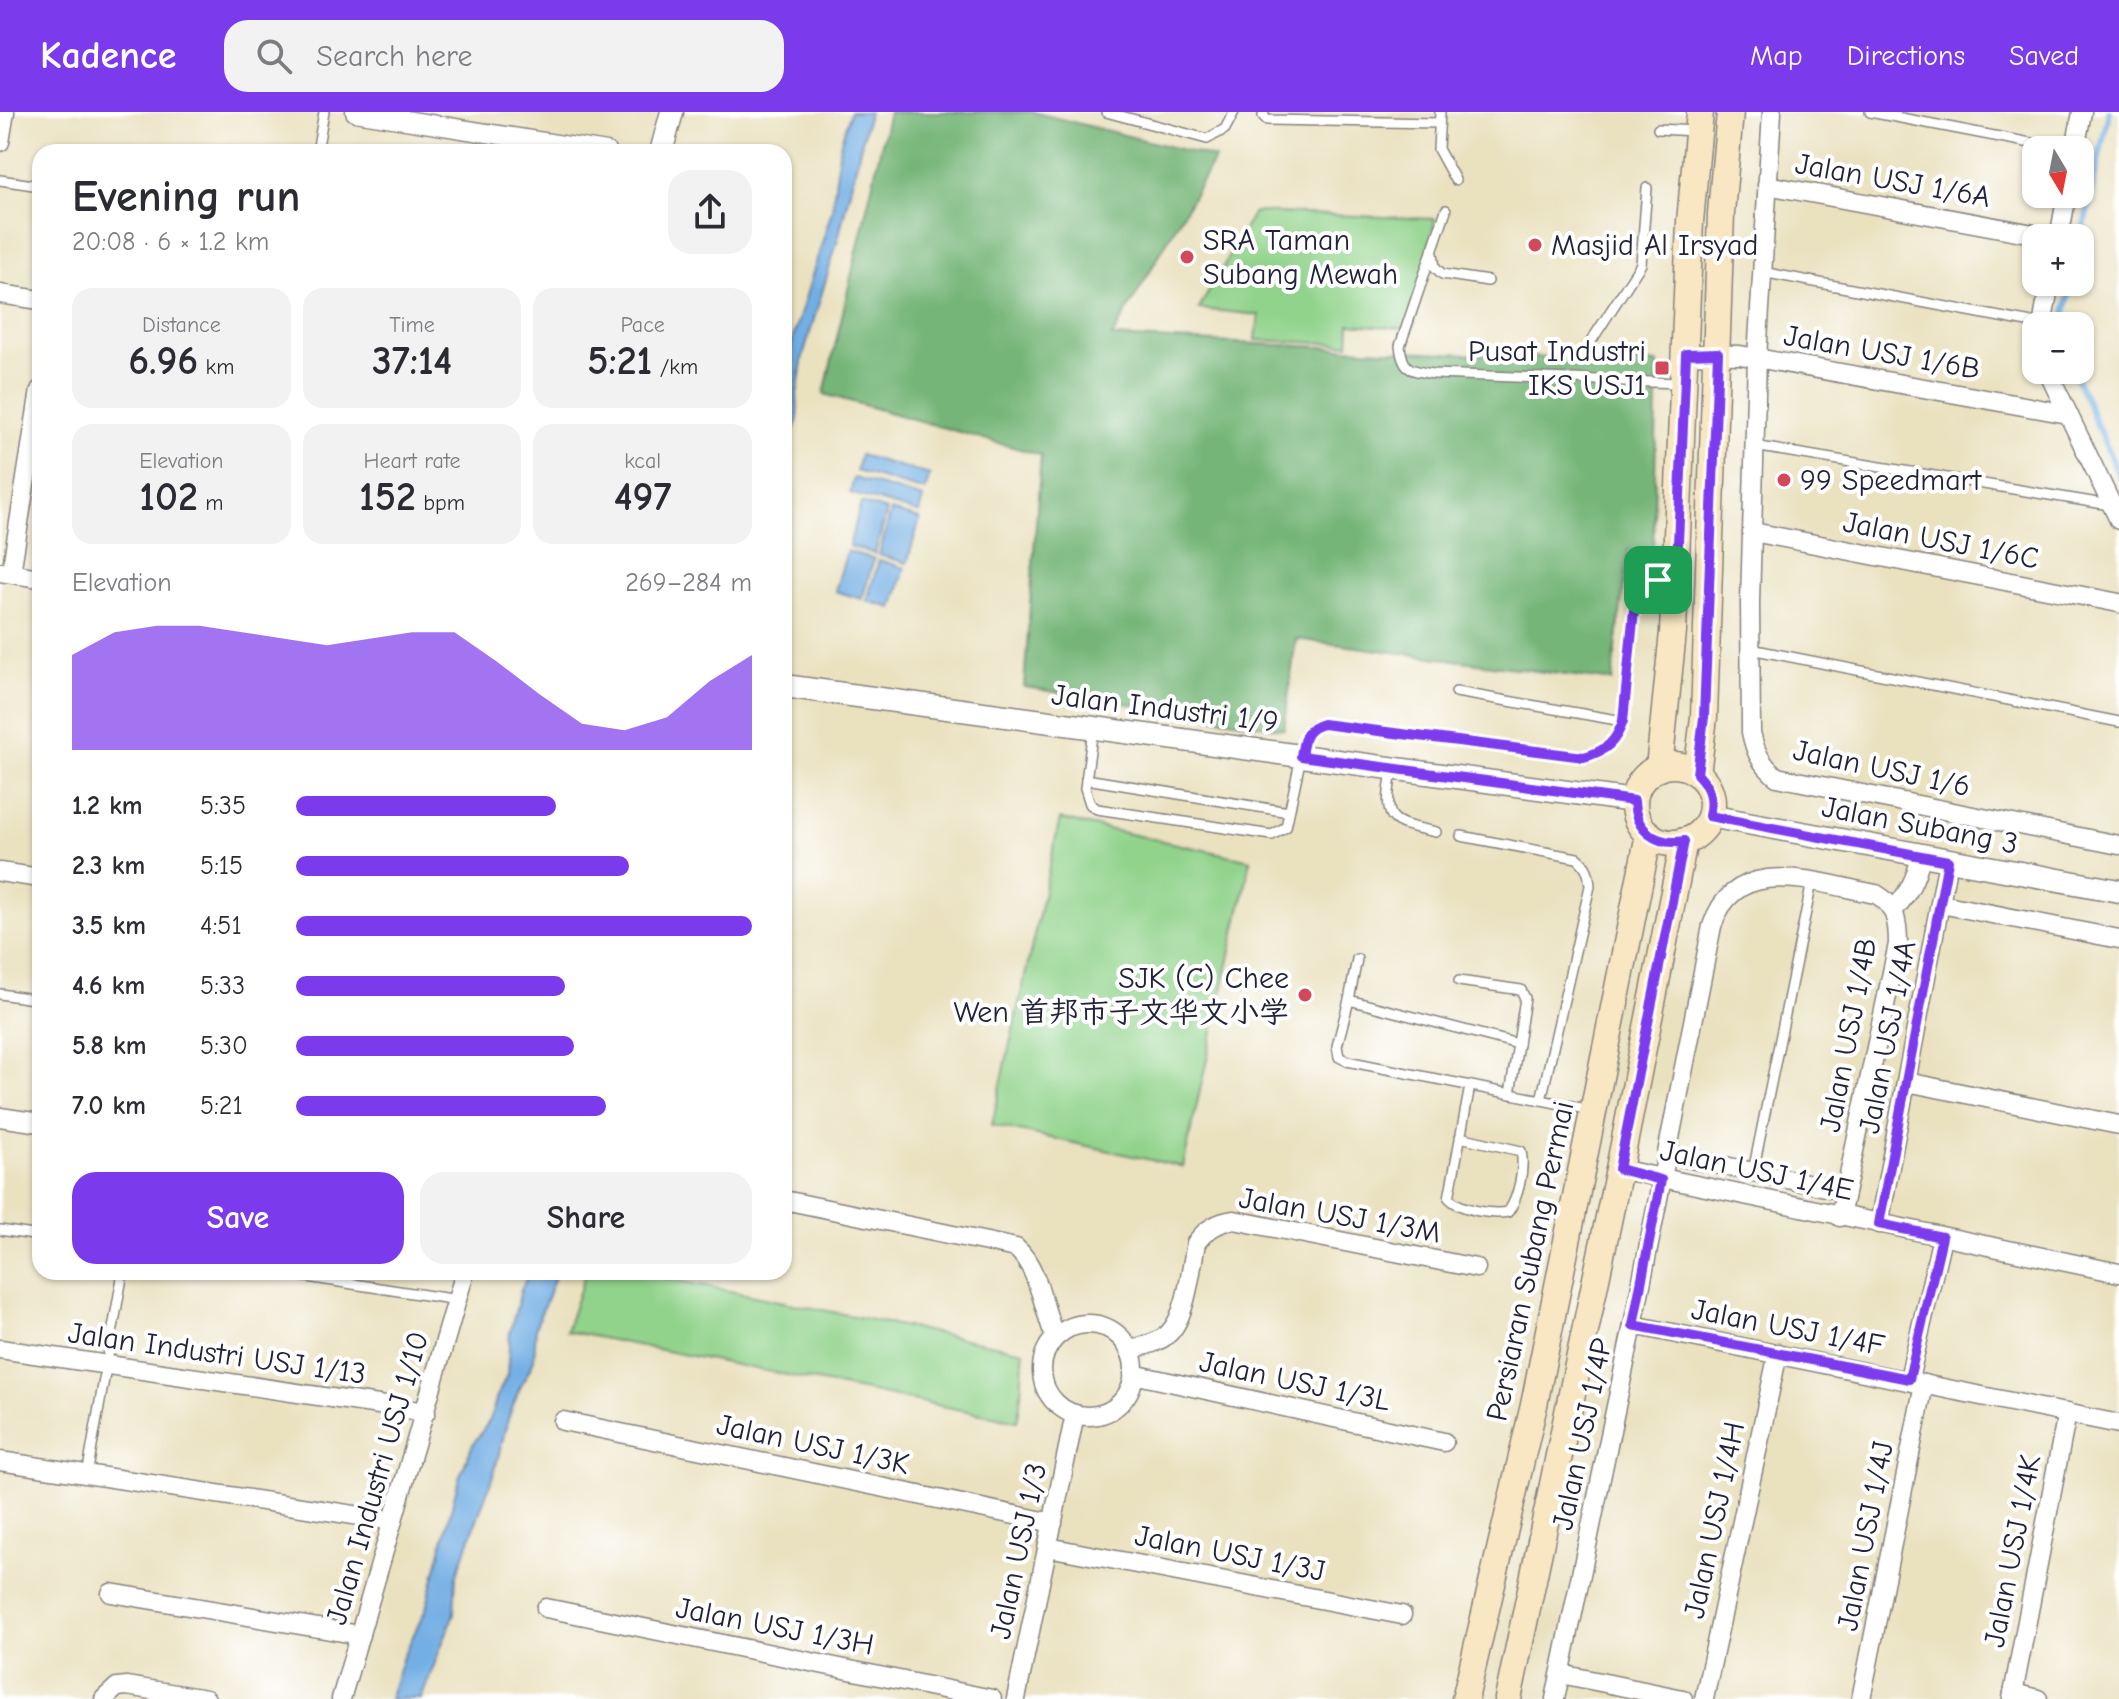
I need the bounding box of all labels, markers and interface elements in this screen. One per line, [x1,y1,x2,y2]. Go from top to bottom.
search box [224,20,784,92]
text: Kadence [40,34,176,78]
icon: search [252,34,296,78]
text: Search here [316,39,472,74]
text: Map [1750,40,1803,72]
text: Directions [1847,40,1965,72]
text: Saved [2009,40,2079,72]
north arrow [2022,136,2094,208]
map controls [2022,136,2094,384]
street label: Jalan USJ 1/6A [1793,146,1993,215]
button: share [668,170,752,254]
text: Evening run [72,171,300,222]
place label: SRA Taman Subang Mewah [1203,223,1398,292]
button: + [2022,224,2094,296]
text: 20:08 · 6 × 1.2 km [72,227,269,257]
place label: Masjid Al Irsyad [1551,228,1758,263]
marker: Masjid Al Irsyad [1526,236,1544,254]
marker: SRA Taman Subang Mewah [1178,248,1196,266]
text: Distance [142,312,221,338]
text: Time [389,312,435,338]
text: Pace [620,312,665,338]
button: − [2022,312,2094,384]
street label: Jalan USJ 1/6B [1781,318,1983,387]
place label: Pusat Industri IKS USJ1 [1468,334,1646,403]
text: 6.96 [128,338,198,384]
text: 37:14 [372,338,452,384]
text: 5:21 [587,338,652,384]
text: km [198,354,234,380]
text: /km [652,354,698,380]
marker: Pusat Industri IKS USJ1 [1653,359,1671,377]
text: Elevation [139,448,223,474]
text: Heart rate [363,448,460,474]
text: kcal [624,448,661,474]
place label: 99 Speedmart [1800,463,1983,498]
marker: 99 Speedmart [1775,471,1793,489]
text: 102 [139,474,198,520]
text: 152 [359,474,416,520]
text: 497 [614,474,672,520]
text: m [198,490,223,516]
text: bpm [416,490,465,516]
street label: Jalan USJ 1/6C [1840,504,2042,577]
pin [1624,546,1692,614]
icon: arrive [1636,558,1680,602]
text: Elevation [72,568,172,598]
text: 269–284 m [625,568,752,598]
street label: Jalan Industri 1/9 [1050,677,1280,740]
street label: Jalan USJ 1/6 [1790,733,1974,804]
street label: Jalan Subang 3 [1819,789,2021,862]
text: 1.2 km [72,791,143,821]
text: 5:35 [200,791,246,821]
text: 2.3 km [72,851,145,881]
text: 5:15 [200,851,243,881]
text: 3.5 km [72,911,146,941]
text: 4:51 [200,911,242,941]
street label: Jalan USJ 1/4B [1813,935,1884,1135]
street label: Jalan USJ 1/4A [1852,938,1923,1137]
place label: SJK (C) Chee Wen 首邦市子文华文小学 [953,961,1289,1030]
text: 4.6 km [72,971,145,1001]
text: 5:33 [200,971,245,1001]
marker: SJK (C) Chee Wen 首邦市子文华文小学 [1296,986,1314,1004]
text: 5.8 km [72,1031,146,1061]
text: 5:30 [200,1031,248,1061]
text: 7.0 km [72,1091,146,1121]
text: 5:21 [200,1091,243,1121]
street label: Persiaran Subang Permai [1479,1098,1582,1424]
street label: Jalan USJ 1/4E [1657,1133,1857,1208]
button: Save [72,1172,404,1264]
button: Share [420,1172,752,1264]
street label: Jalan USJ 1/3M [1236,1181,1443,1250]
street label: Jalan USJ 1/4F [1689,1292,1888,1363]
street label: Jalan Industri USJ 1/13 [66,1315,368,1392]
street label: Jalan Industri USJ 1/10 [319,1328,436,1629]
street label: Jalan USJ 1/4P [1545,1335,1620,1533]
street label: Jalan USJ 1/3L [1196,1344,1393,1419]
street label: Jalan USJ 1/3K [713,1407,912,1482]
street label: Jalan USJ 1/4H [1677,1419,1752,1622]
street label: Jalan USJ 1/4J [1830,1438,1901,1634]
street label: Jalan USJ 1/4K [1977,1452,2048,1650]
street label: Jalan USJ 1/3 [983,1460,1054,1642]
street label: Jalan USJ 1/3J [1132,1518,1328,1589]
street label: Jalan USJ 1/3H [673,1590,877,1663]

